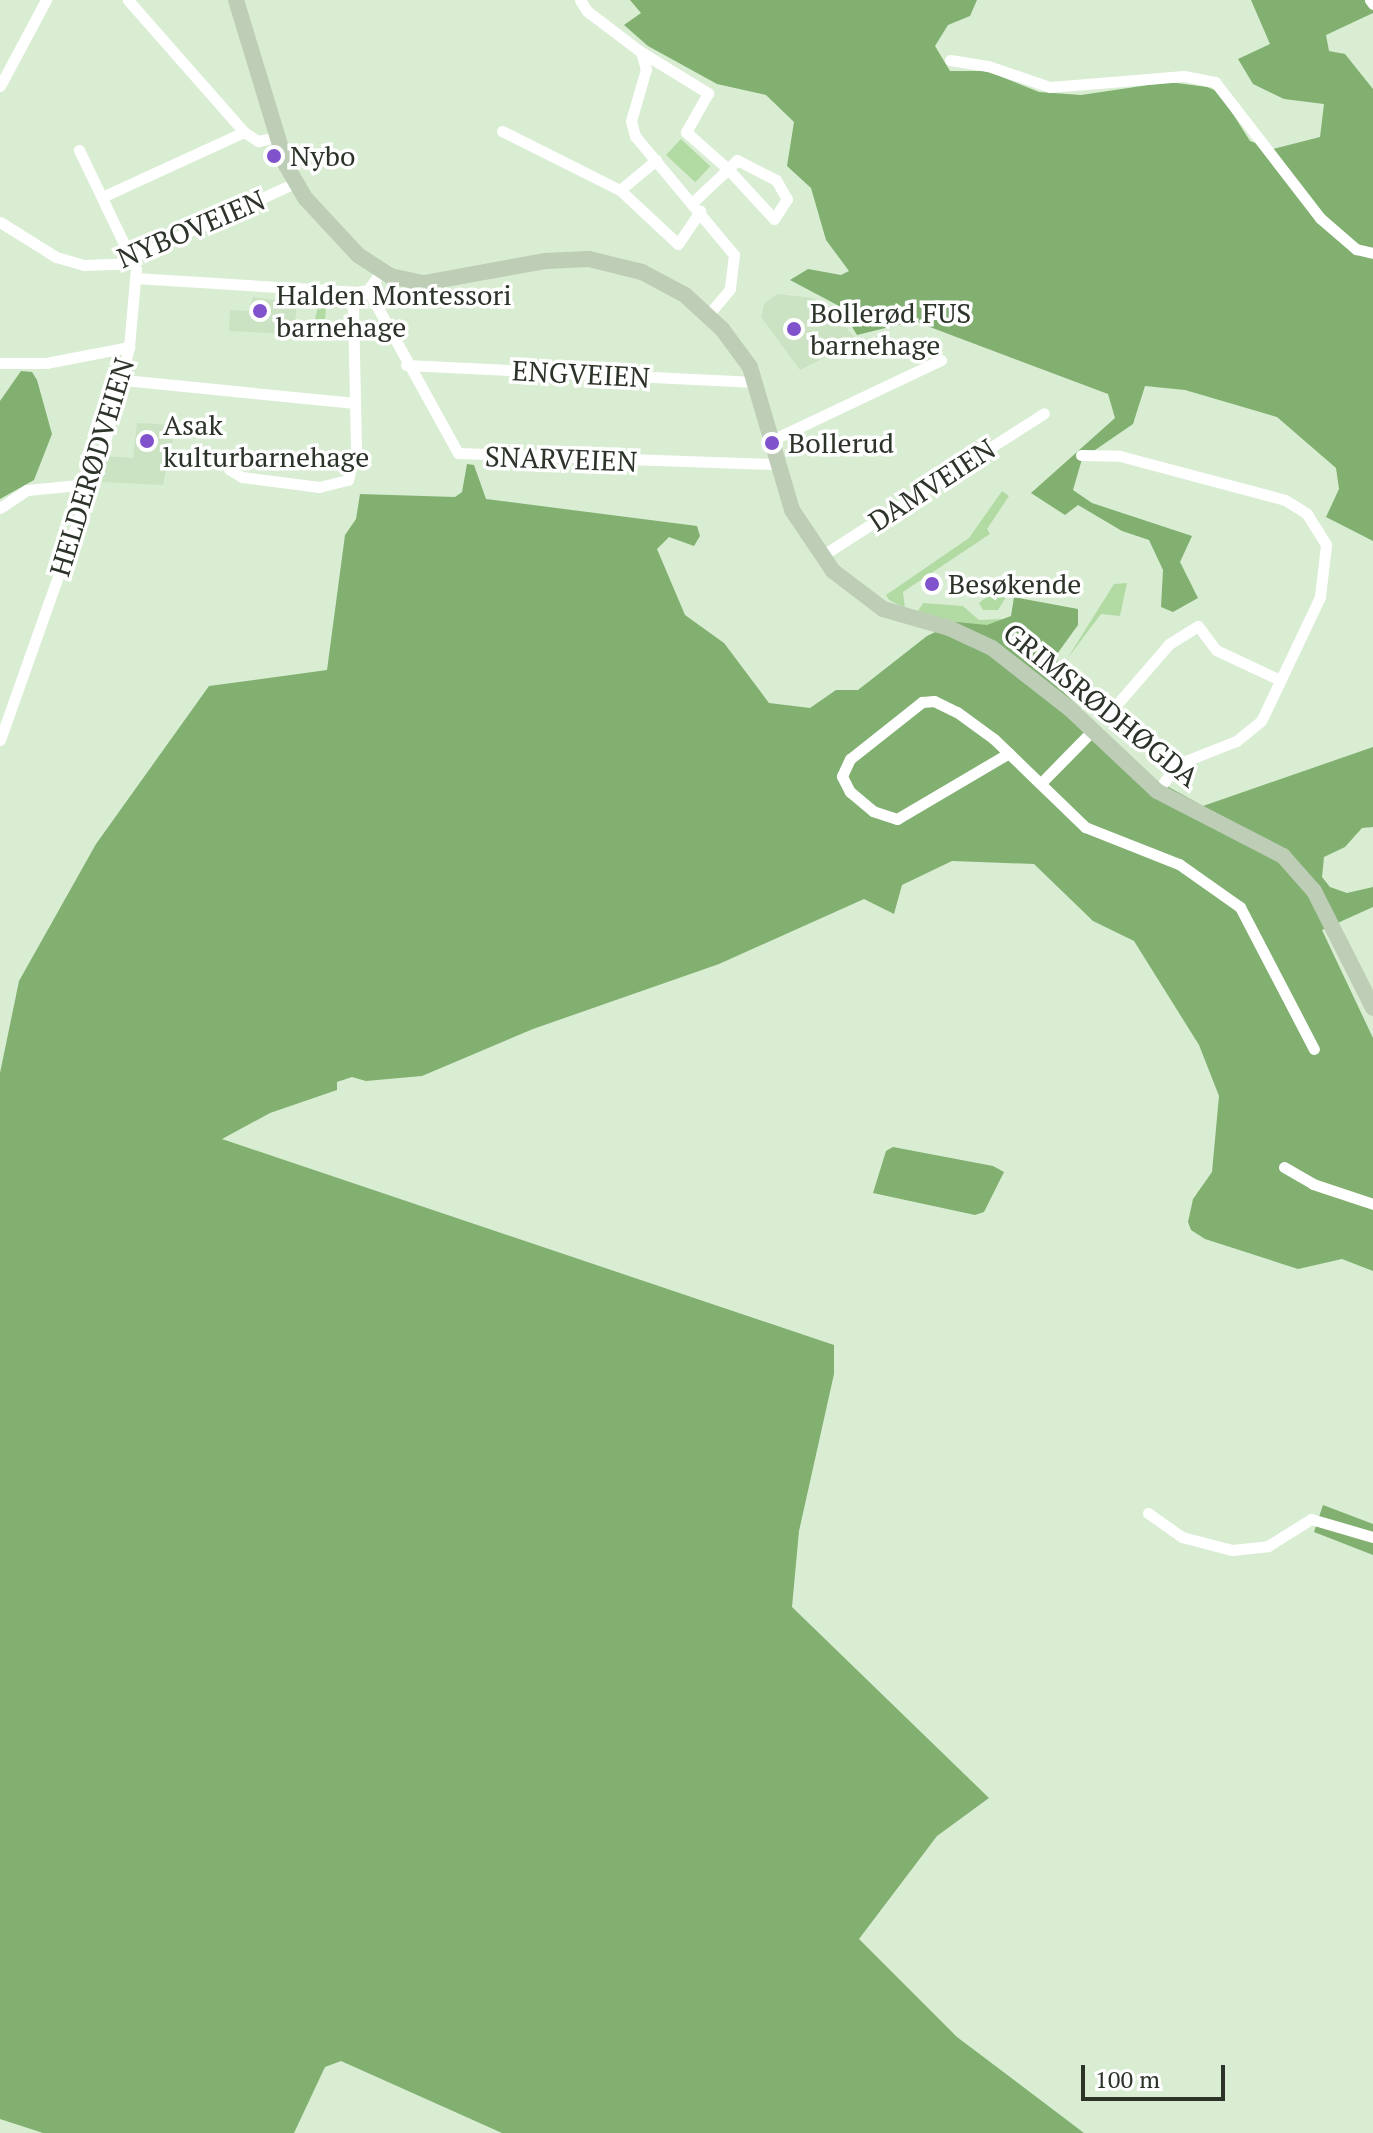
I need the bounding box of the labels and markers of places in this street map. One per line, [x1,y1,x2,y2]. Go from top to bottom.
place label: Nybo [290,139,355,173]
marker: Nybo [265,147,283,165]
place label: Halden Montessori barnehage [276,278,512,344]
place label: Bollerød FUS barnehage [810,296,971,362]
marker: Halden Montessori barnehage [251,302,269,320]
marker: Bollerød FUS barnehage [785,320,803,338]
place label: Asak kulturbarnehage [163,408,369,474]
place label: Bollerud [788,426,894,460]
marker: Asak kulturbarnehage [138,432,156,450]
marker: Bollerud [763,434,781,452]
place label: Besøkende [948,567,1081,601]
marker: Besøkende [923,575,941,593]

